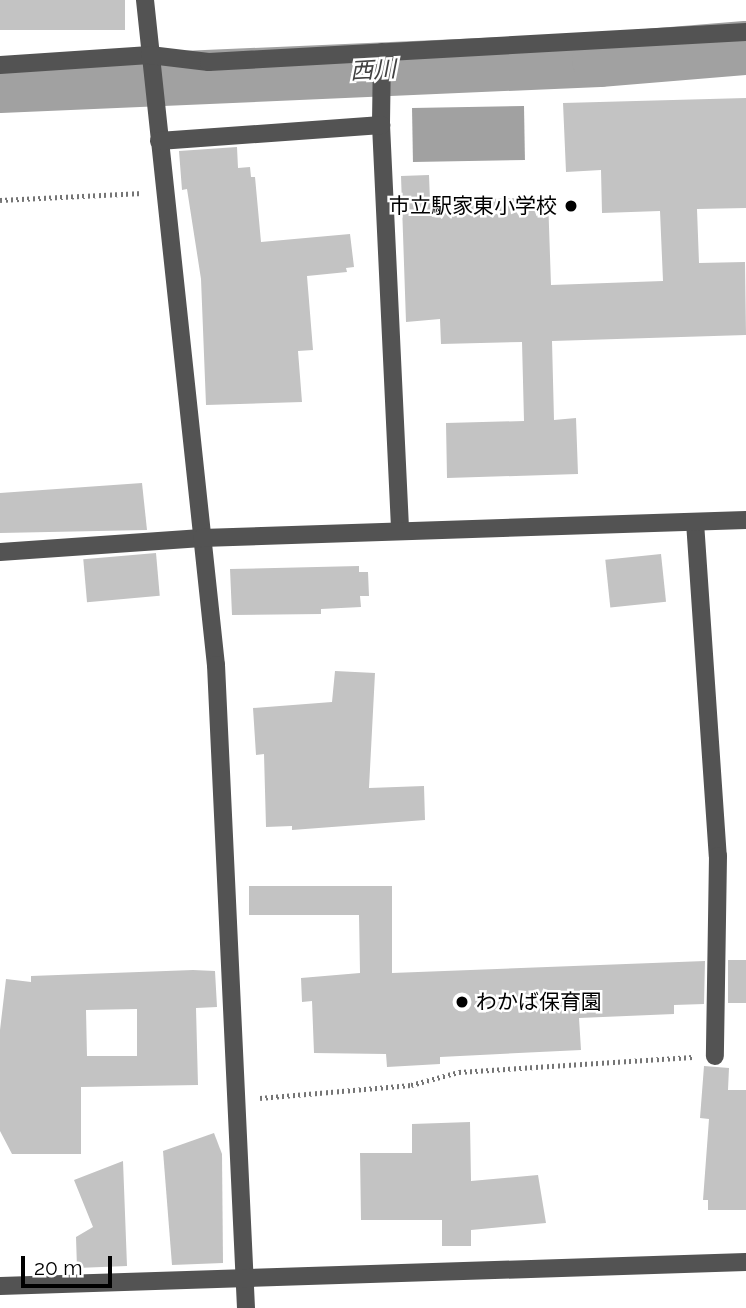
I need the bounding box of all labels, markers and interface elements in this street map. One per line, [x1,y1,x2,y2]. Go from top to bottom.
water label: 西川 [349,55,397,85]
place label: 市立駅家東小学校 [389,193,557,219]
marker: 市立駅家東小学校 [563,198,579,214]
place label: わかば保育園 [476,989,602,1015]
marker: わかば保育園 [454,994,470,1010]
scale bar [24,1242,116,1286]
text: 20 m [34,1255,82,1280]

